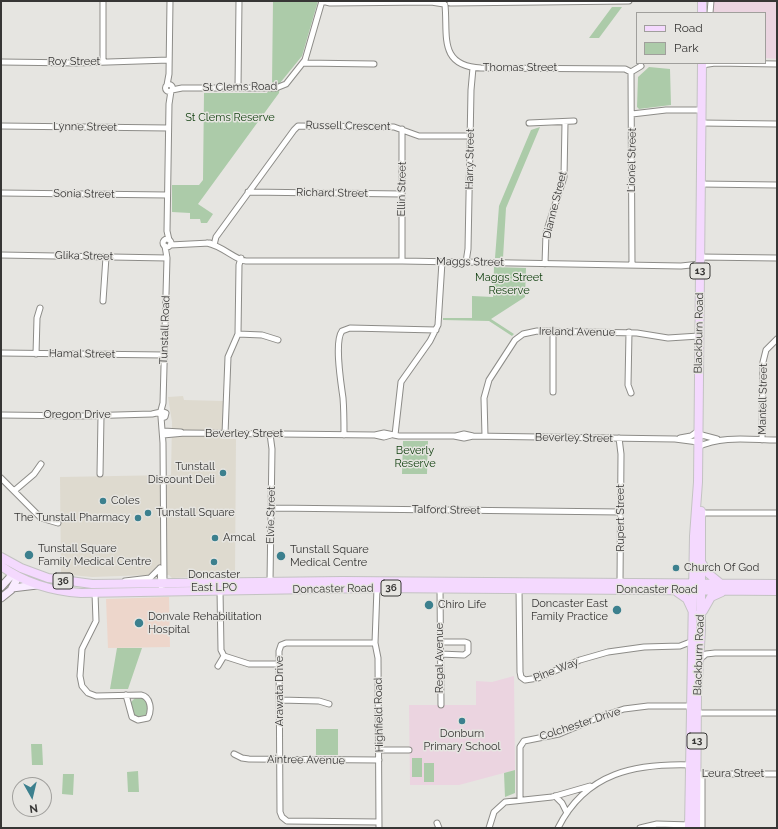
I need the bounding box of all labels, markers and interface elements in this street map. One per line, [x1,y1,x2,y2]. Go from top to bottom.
legend [636,12,766,64]
text: Road [674,21,703,35]
text: Park [674,41,699,55]
street label: Roy Street [48,55,100,69]
street label: Thomas Street [483,61,557,75]
street label: St Clems Road [203,80,277,94]
park label: St Clems Reserve [185,111,275,125]
street label: Russell Crescent [305,119,391,133]
street label: Lynne Street [53,120,117,134]
street label: Harry Street [463,128,477,190]
street label: Lionel Street [625,128,639,192]
street label: Ellin Street [395,161,409,217]
street label: Dianne Street [540,170,570,240]
street label: Richard Street [296,186,368,200]
street label: Sonia Street [53,187,115,201]
street label: Glika Street [55,249,113,263]
street label: Maggs Street [436,255,504,269]
road number: 13 [690,263,710,279]
park label: Maggs Street Reserve [475,271,543,297]
street label: Blackburn Road [692,292,706,374]
street label: Tunstall Road [157,295,173,365]
street label: Ireland Avenue [539,325,615,339]
street label: Hamal Street [49,347,115,361]
street label: Mantell Street [756,363,770,435]
street label: Oregon Drive [43,408,111,422]
street label: Beverley Street [205,427,283,441]
street label: Beverley Street [535,431,613,445]
park label: Beverly Reserve [394,444,436,470]
place label: Tunstall Discount Deli [148,460,215,486]
marker: Tunstall Discount Deli [218,468,228,478]
street label: Rupert Street [614,484,628,552]
street label: Elvie Street [264,486,278,544]
place label: Coles [111,494,140,508]
marker: Coles [98,496,108,506]
street label: Talford Street [412,503,480,517]
place label: Tunstall Square [156,506,235,520]
marker: Tunstall Square [143,508,153,518]
place label: The Tunstall Pharmacy [14,511,130,525]
marker: The Tunstall Pharmacy [133,513,143,523]
place label: Amcal [223,531,256,545]
marker: Amcal [210,533,220,543]
place label: Tunstall Square Family Medical Centre [38,542,151,568]
place label: Tunstall Square Medical Centre [290,543,369,569]
marker: Tunstall Square Family Medical Centre [23,549,35,561]
marker: Tunstall Square Medical Centre [275,550,287,562]
marker: Doncaster East LPO [209,557,219,567]
place label: Church Of God [684,561,759,575]
marker: Church Of God [671,563,681,573]
place label: Doncaster East LPO [188,568,240,594]
road number: 36 [53,573,73,589]
road number: 36 [381,580,401,596]
street label: Doncaster Road [292,582,374,596]
street label: Doncaster Road [616,583,698,597]
place label: Doncaster East Family Practice [531,597,608,623]
place label: Chiro Life [438,598,486,612]
marker: Chiro Life [423,599,435,611]
marker: Doncaster East Family Practice [611,604,623,616]
place label: Donvale Rehabilitation Hospital [148,610,262,636]
street label: Blackburn Road [691,614,707,696]
marker: Donvale Rehabilitation Hospital [133,617,145,629]
street label: Regal Avenue [433,623,447,693]
street label: Pine Way [531,655,581,685]
street label: Arawata Drive [273,656,287,726]
street label: Highfield Road [372,678,386,752]
street label: Colchester Drive [538,705,622,743]
marker: Donburn Primary School [457,716,467,726]
place label: Donburn Primary School [423,727,501,753]
road number: 13 [687,733,707,749]
street label: Aintree Avenue [267,753,345,767]
street label: Leura Street [702,767,764,781]
north arrow [12,777,52,817]
text: N [29,801,39,815]

